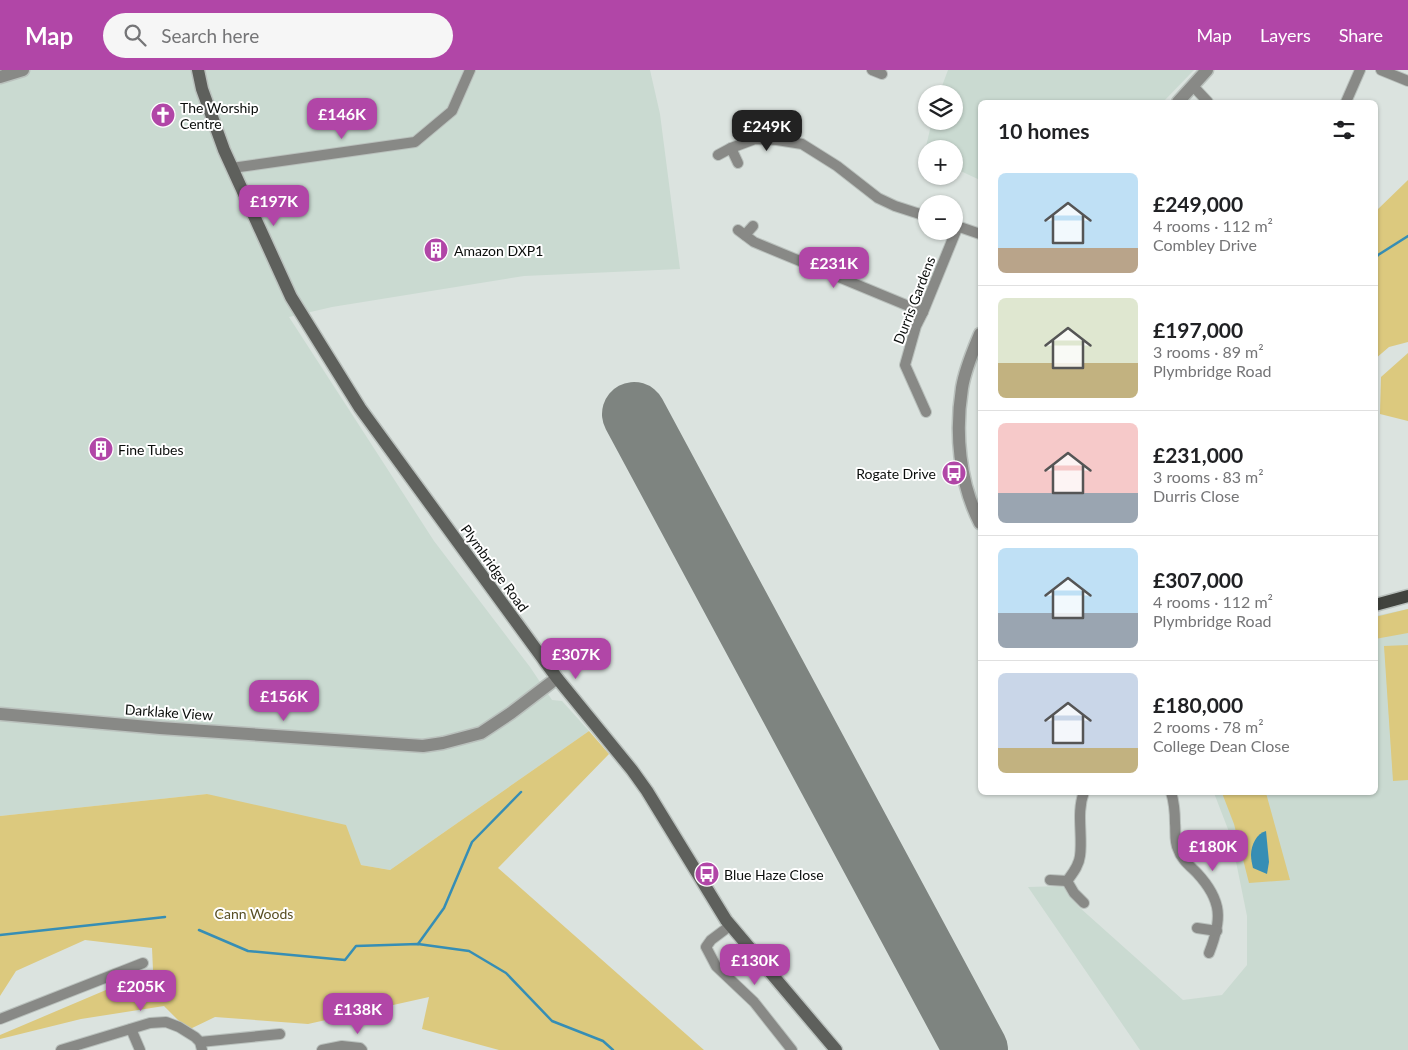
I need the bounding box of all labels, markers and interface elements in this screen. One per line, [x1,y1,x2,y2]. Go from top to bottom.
search box [103,13,453,58]
text: Map [25,21,73,50]
icon: search [121,21,149,49]
text: Search here [161,24,259,47]
text: Map [1196,24,1232,46]
text: Layers [1260,24,1311,46]
text: Share [1339,24,1383,46]
map controls [918,85,963,240]
button: layers [918,85,963,130]
pin: £146K [307,98,377,140]
place label: The Worship Centre [180,99,259,132]
church icon: The Worship Centre [150,102,176,128]
text: £146K [318,104,366,123]
pin: £249K [732,109,802,152]
text: £249K [743,116,791,135]
icon: filters [1330,116,1358,144]
text: 10 homes [998,118,1089,143]
button: + [918,140,963,185]
pin: £197K [239,184,309,227]
text: £197K [250,191,298,210]
text: £249,000 [1153,191,1243,216]
icon: home [1038,193,1098,253]
button: − [918,195,963,240]
text: 4 rooms · 112 m² [1153,216,1273,235]
text: Combley Drive [1153,235,1257,254]
building icon: Amazon DXP1 [423,237,449,263]
place label: Amazon DXP1 [454,242,543,259]
pin: £231K [799,246,869,289]
text: £231K [810,253,858,272]
street label: Durris Gardens [889,254,939,346]
text: £197,000 [1153,317,1243,342]
icon: home [1038,318,1098,378]
text: 3 rooms · 89 m² [1153,342,1264,361]
text: Plymbridge Road [1153,361,1272,380]
building icon: Fine Tubes [88,436,114,462]
place label: Fine Tubes [118,441,184,458]
text: £231,000 [1153,442,1243,467]
icon: home [1038,443,1098,503]
bus stop icon: Rogate Drive [941,460,967,486]
place label: Rogate Drive [856,465,936,482]
text: 3 rooms · 83 m² [1153,467,1264,486]
text: Durris Close [1153,486,1239,505]
street label: Plymbridge Road [458,521,532,615]
text: £307,000 [1153,567,1243,592]
icon: home [1038,568,1098,628]
text: 4 rooms · 112 m² [1153,592,1273,611]
text: Plymbridge Road [1153,611,1272,630]
pin: £307K [541,638,611,680]
text: £307K [552,644,600,663]
pin: £156K [249,680,319,722]
text: £156K [260,686,308,705]
text: £180,000 [1153,692,1243,717]
icon: home [1038,693,1098,753]
street label: Darklake View [124,700,214,724]
text: 2 rooms · 78 m² [1153,717,1264,736]
text: College Dean Close [1153,736,1290,755]
pin: £180K [1178,830,1248,872]
text: £180K [1189,836,1237,855]
bus stop icon: Blue Haze Close [694,861,720,887]
place label: Blue Haze Close [724,866,824,883]
park label: Cann Woods [215,905,293,922]
pin: £130K [720,944,790,986]
text: £130K [731,950,779,969]
pin: £205K [106,970,176,1012]
text: £205K [117,976,165,995]
pin: £138K [323,992,393,1035]
text: £138K [334,999,382,1018]

